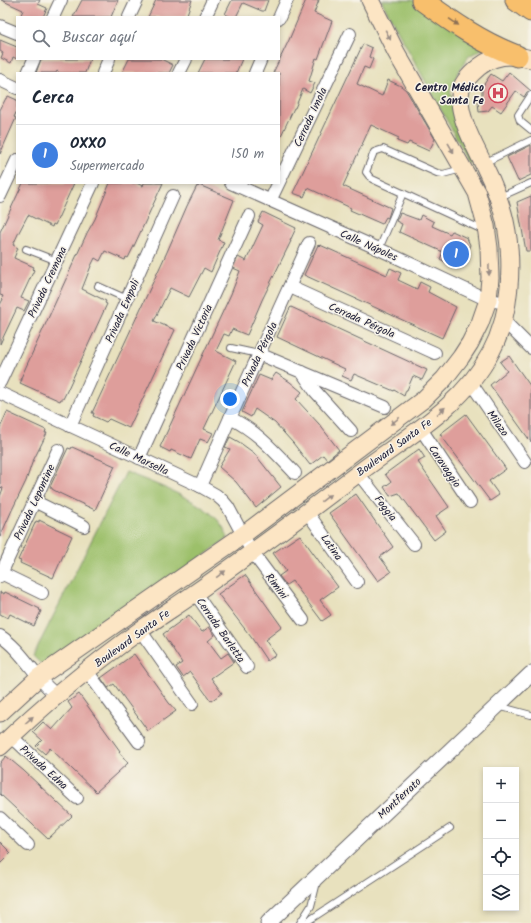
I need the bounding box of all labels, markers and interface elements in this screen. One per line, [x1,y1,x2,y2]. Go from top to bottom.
search box [16,16,280,60]
one-way arrow [448,18,459,26]
text: Buscar aquí [62,26,135,50]
icon: search [30,27,52,49]
one-way arrow [384,29,391,40]
place label: Centro Médico Santa Fe [415,79,485,110]
hospital icon: Centro Médico Santa Fe [487,82,509,104]
text: Cerca [32,85,74,112]
street label: Cerrada Imola [289,85,333,150]
text: OXXO [70,132,106,156]
one-way arrow [448,142,455,154]
text: 1 [43,144,47,165]
text: 150 m [231,144,264,165]
text: Supermercado [70,156,144,177]
street label: Calle Nápoles [337,225,401,267]
pin: 1 [443,239,469,269]
street label: Privada Cremona [23,244,72,321]
one-way arrow [486,264,493,276]
street label: Privada Empoli [101,276,145,346]
street label: Cerrada Pérgola [325,298,398,344]
street label: Privada Victoria [172,301,218,373]
street label: Privada Pérgola [237,319,283,390]
your location [220,389,240,409]
one-way arrow [436,407,447,416]
street label: Milazo [481,407,513,441]
street label: Boulevard Santa Fe [353,414,436,481]
one-way arrow [390,417,400,425]
street label: Calle Marsella [106,437,171,481]
street label: Caravaggio [423,441,465,492]
street label: Privada Lepontine [9,461,60,543]
street label: Foggia [369,492,401,526]
one-way arrow [321,493,332,502]
street label: Latina [315,531,347,565]
one-way arrow [216,570,226,578]
street label: Rimini [260,570,292,604]
street label: Cerrada Barletta [191,594,249,667]
street label: Boulevard Santa Fe [91,605,174,672]
one-way arrow [24,716,34,725]
street label: Privada Edna [15,741,72,795]
map controls [483,767,519,911]
button: + [483,767,519,803]
street label: Montferrato [374,774,426,824]
button: − [483,803,519,839]
button: locate [483,839,519,875]
button: layers [483,875,519,911]

